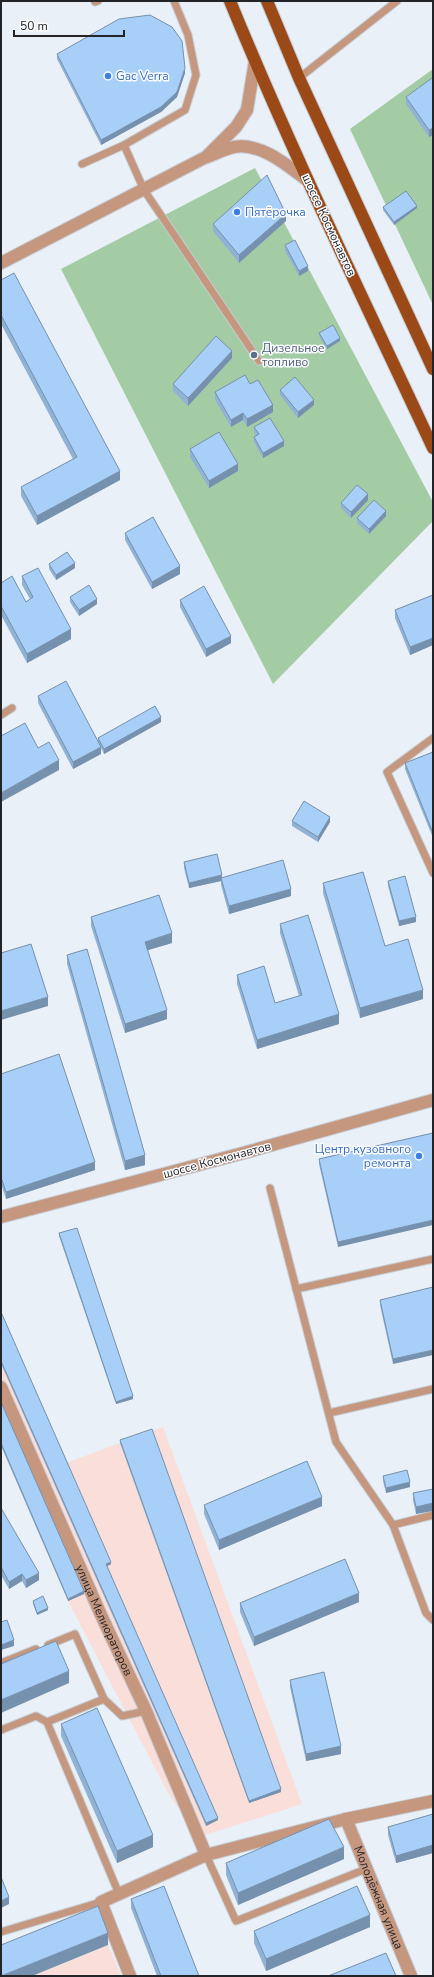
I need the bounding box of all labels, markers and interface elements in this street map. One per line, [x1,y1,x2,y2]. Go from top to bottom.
scale bar [14,12,124,38]
text: 50 m [20,18,48,34]
place label: Gac Verra [116,68,169,84]
marker: Gac Verra [103,71,113,81]
street label: шоссе Космонавтов [298,171,360,279]
place label: Пятёрочка [245,204,306,220]
marker: Пятёрочка [232,207,242,217]
place label: Дизельное топливо [262,340,325,370]
marker: Дизельное топливо [249,350,259,360]
street label: шоссе Космонавтов [161,1138,273,1182]
place label: Центр кузовного ремонта [315,1141,411,1171]
marker: Центр кузовного ремонта [414,1151,424,1161]
street label: улица Мелиораторов [72,1562,137,1679]
street label: Молодёжная улица [350,1844,407,1952]

